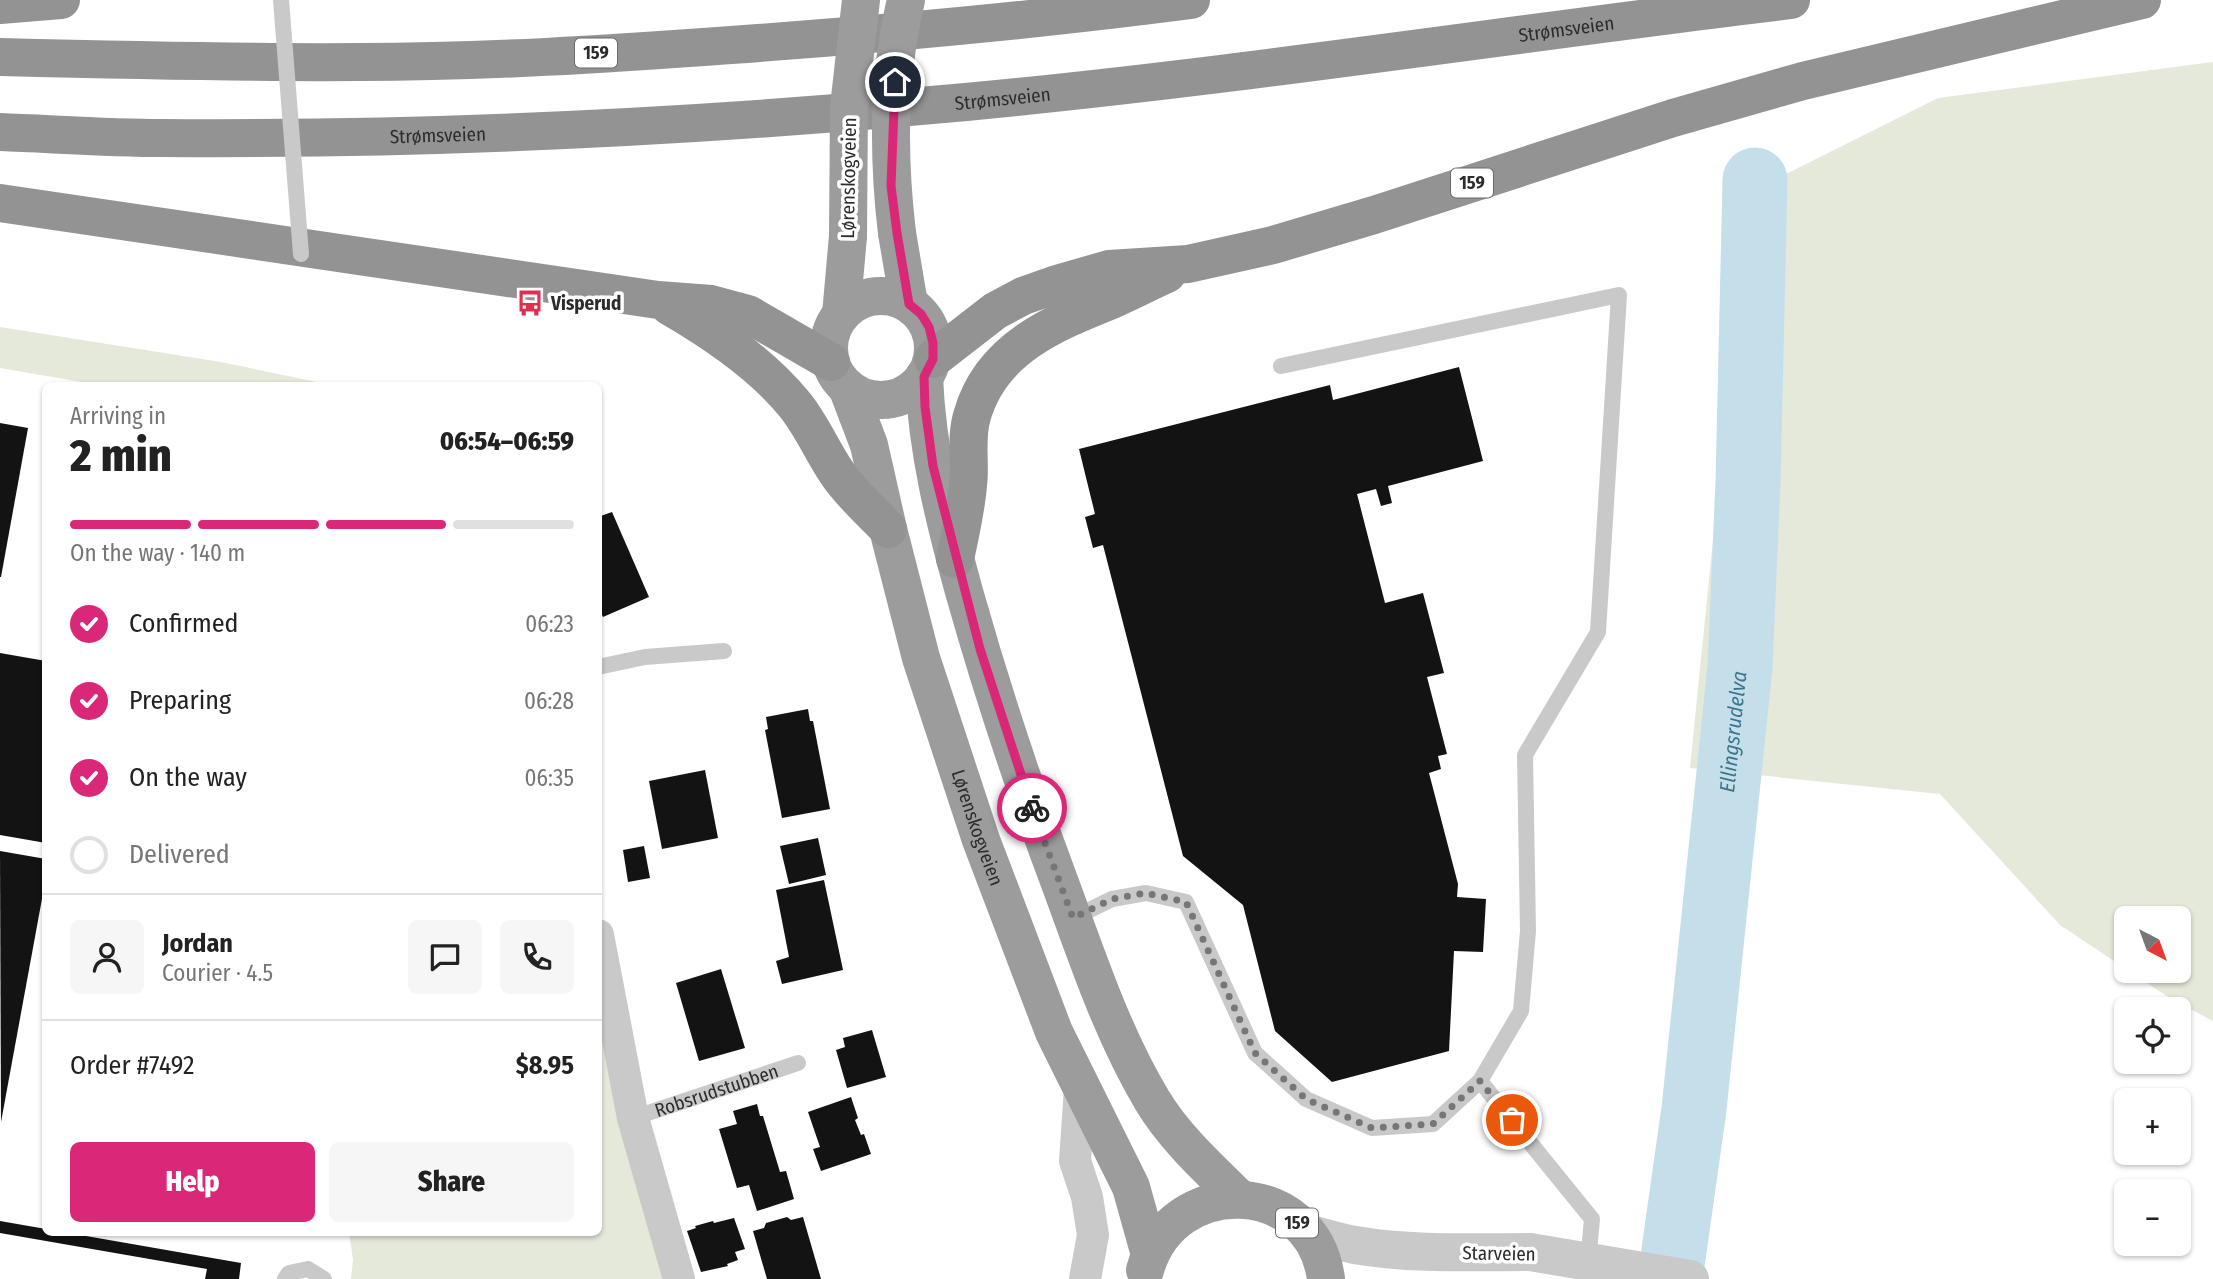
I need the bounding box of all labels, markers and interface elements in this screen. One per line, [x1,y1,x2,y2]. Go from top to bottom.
street label: Strømsveien [1517,11,1616,47]
road number: 159 [575,38,617,68]
pin [865,52,925,112]
icon: home [876,63,914,101]
street label: Strømsveien [954,83,1052,115]
street label: Lørenskogveien [836,117,861,239]
street label: Strømsveien [389,122,486,148]
road number: 159 [1451,168,1493,198]
bus stop icon: Visperud [515,288,545,318]
place label: Visperud [550,292,621,315]
text: Arriving in [70,402,166,430]
text: 06:54–06:59 [440,426,574,457]
text: 2 min [70,428,172,483]
text: On the way · 140 m [70,539,245,567]
icon: check [70,605,108,643]
text: Confirmed [129,608,239,639]
text: 06:23 [525,610,574,638]
water label: Ellingsrudelva [1714,670,1752,794]
icon: check [70,682,108,720]
text: Preparing [129,685,231,716]
text: 06:28 [524,687,574,715]
icon: check [70,759,108,797]
text: On the way [129,762,247,793]
text: 06:35 [525,764,574,792]
street label: Lørenskogveien [947,767,1008,889]
courier [997,773,1067,843]
icon: bike [1013,789,1051,827]
text: Delivered [129,839,230,870]
north arrow [2114,906,2191,984]
map controls [2114,906,2191,1256]
button: person [70,920,144,994]
button: chat [408,920,482,994]
button: phone [500,920,574,994]
text: Jordan [162,928,233,959]
text: Courier · 4.5 [162,959,273,987]
button: locate [2114,997,2191,1074]
text: Order #7492 [70,1050,194,1081]
text: $8.95 [516,1050,574,1081]
street label: Robsrudstubben [652,1059,781,1122]
button: + [2114,1088,2191,1165]
pin [1482,1090,1542,1150]
icon: bag [1493,1101,1531,1139]
button: Help [70,1142,315,1222]
button: Share [329,1142,574,1222]
button: − [2114,1179,2191,1256]
road number: 159 [1276,1208,1318,1238]
street label: Starveien [1462,1241,1536,1266]

